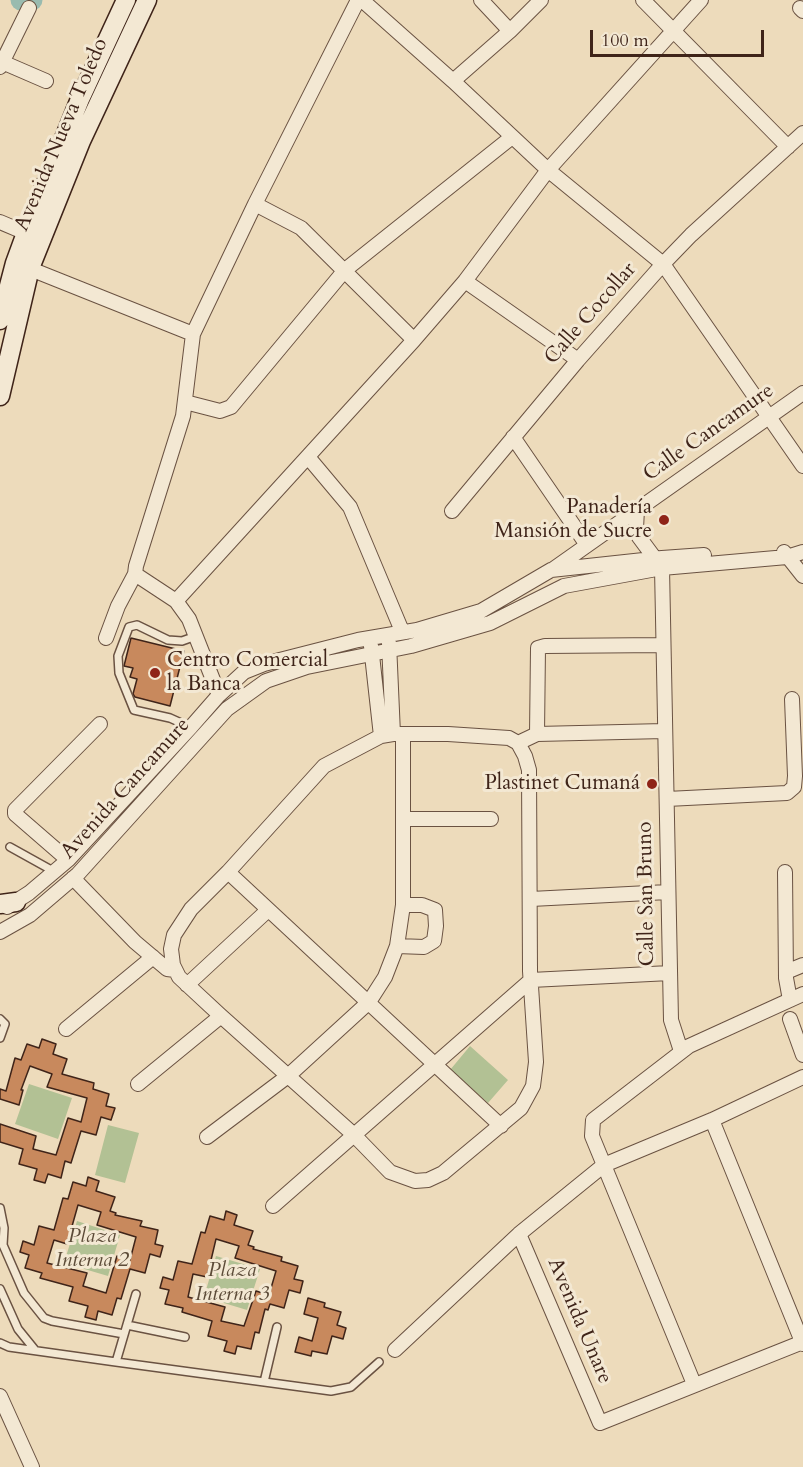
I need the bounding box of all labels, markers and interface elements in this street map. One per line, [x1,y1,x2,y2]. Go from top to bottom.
scale bar [593,18,767,56]
text: 100 m [601,28,649,53]
street label: Avenida Nueva Toledo [10,35,114,235]
street label: Calle Cocollar [540,258,642,370]
street label: Calle Cancamure [639,379,779,487]
place label: Panadería Mansión de Sucre [494,495,652,545]
marker: Panadería Mansión de Sucre [657,513,671,527]
place label: Centro Comercial la Banca [167,648,328,698]
marker: Centro Comercial la Banca [148,666,162,680]
street label: Avenida Cancamure [56,713,196,865]
place label: Plastinet Cumaná [484,771,640,797]
marker: Plastinet Cumaná [645,777,659,791]
street label: Calle San Bruno [633,821,661,967]
park label: Plaza Interna 2 [55,1224,129,1274]
street label: Avenida Unare [541,1254,617,1388]
park label: Plaza Interna 3 [195,1258,269,1308]

